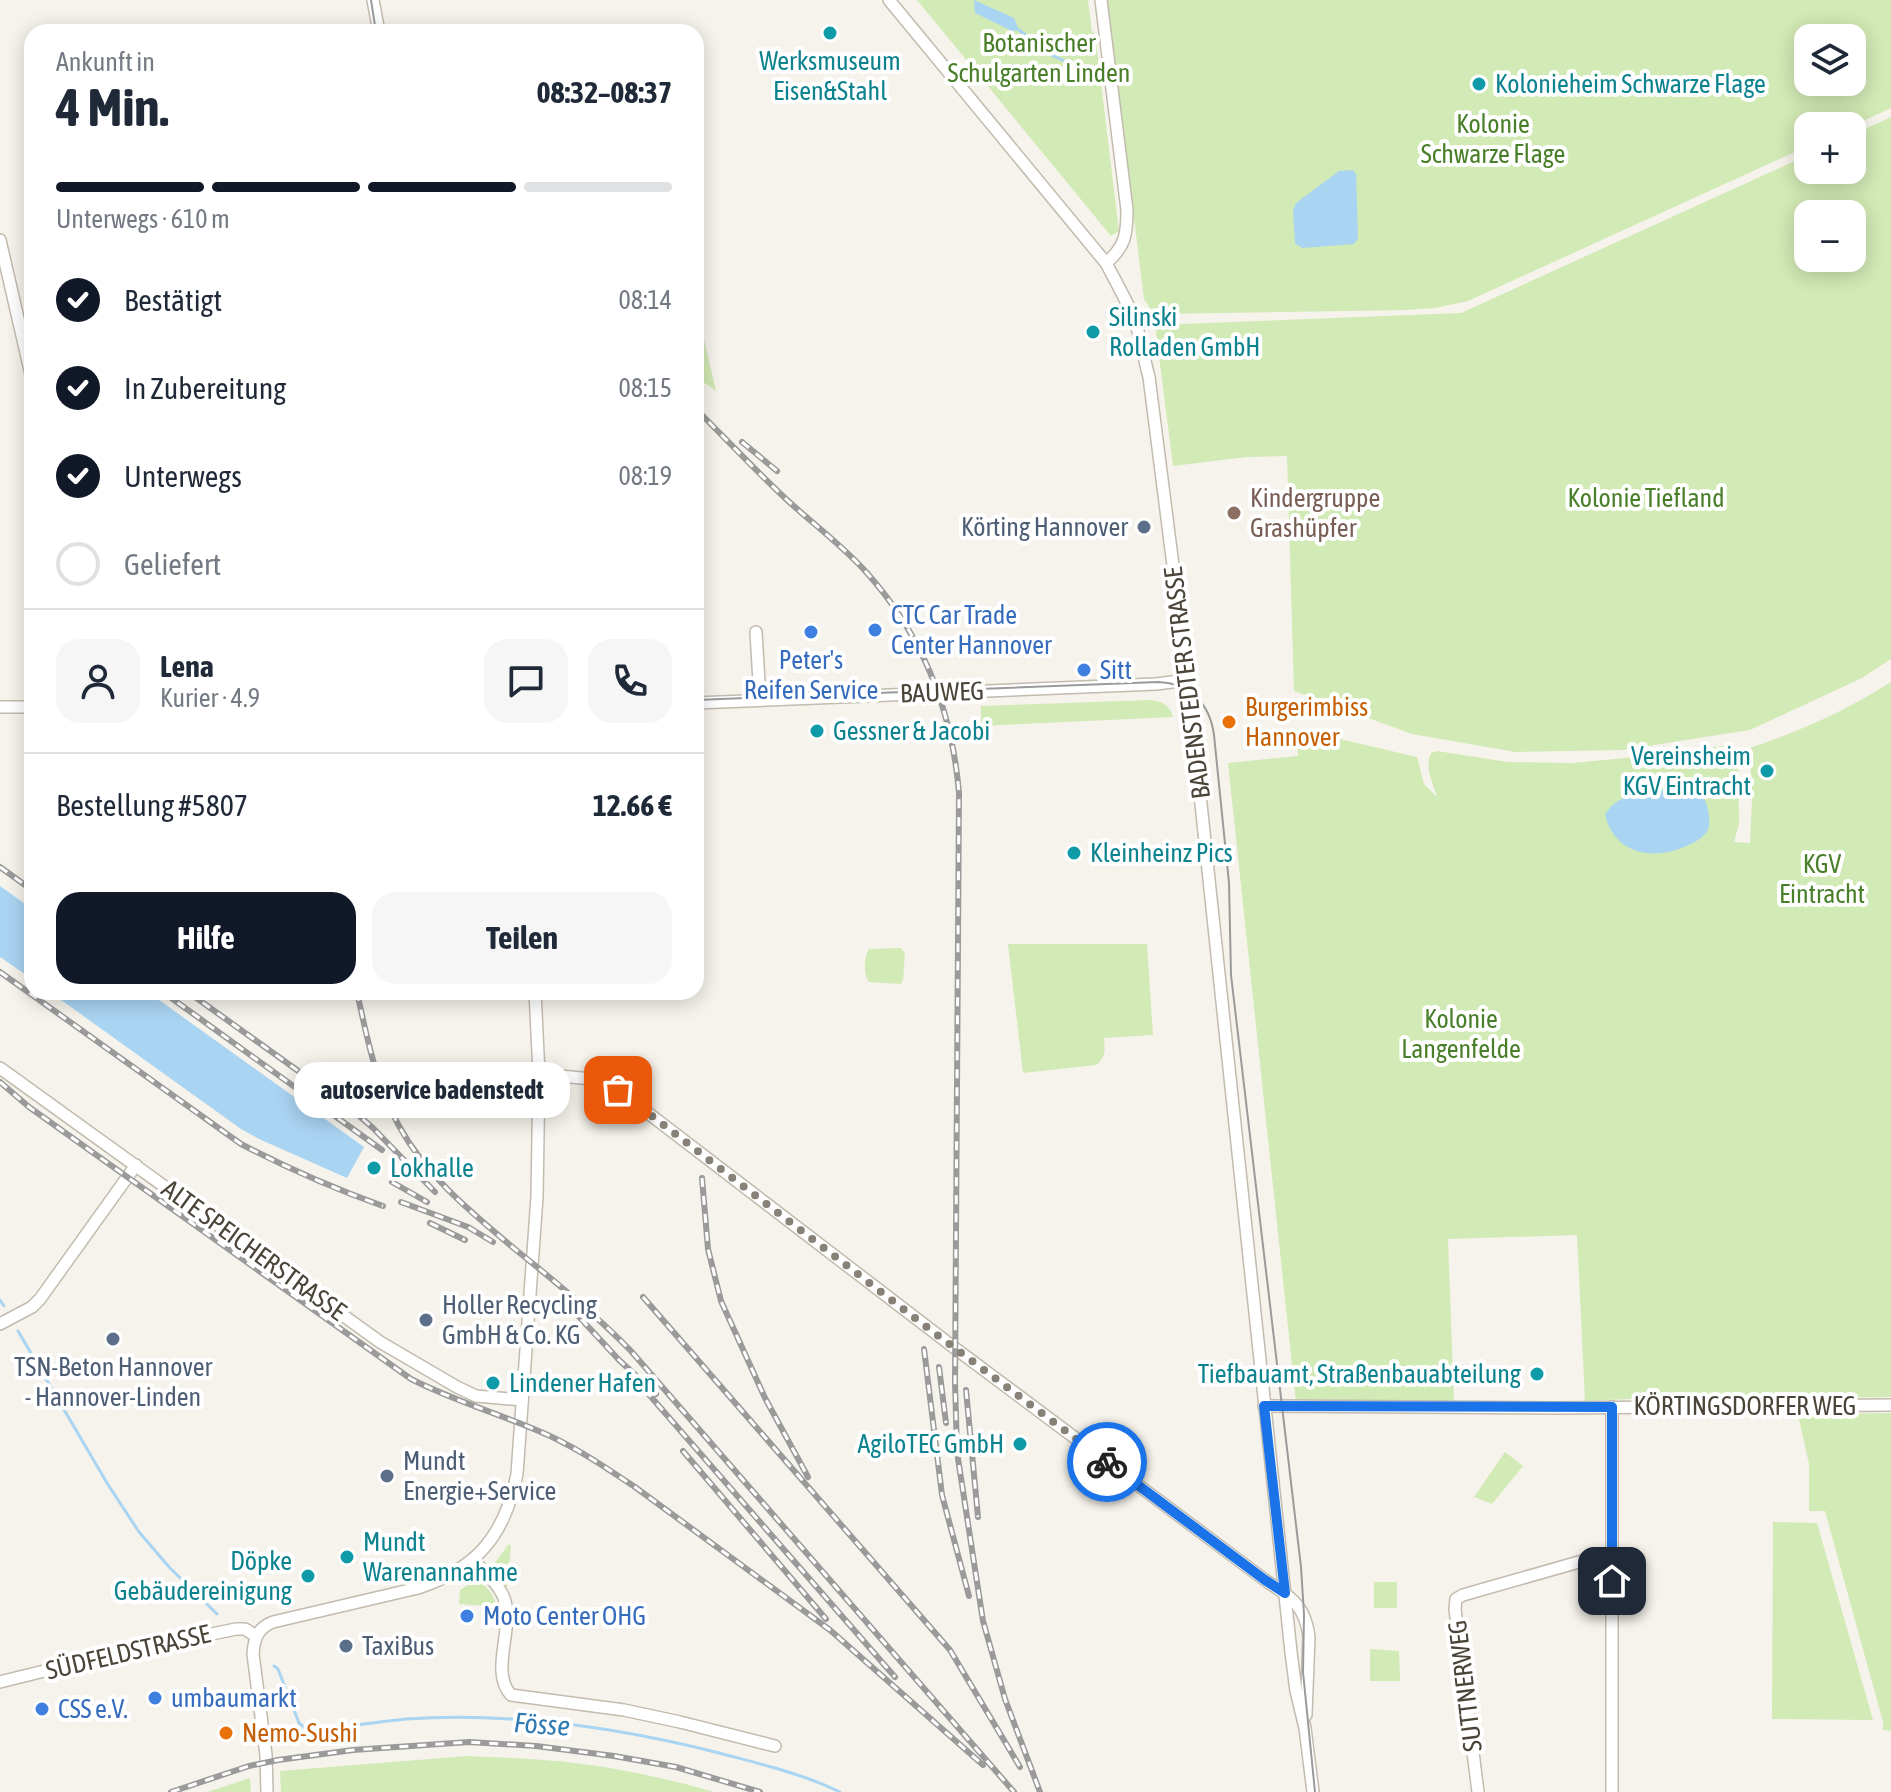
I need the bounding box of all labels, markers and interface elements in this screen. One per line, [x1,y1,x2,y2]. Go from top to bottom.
marker: Werksmuseum Eisen&Stahl [821,24,839,42]
map controls [1794,24,1866,272]
button: layers [1794,24,1866,96]
park label: Botanischer Schulgarten Linden [948,28,1130,88]
place label: Werksmuseum Eisen&Stahl [759,46,901,106]
text: Ankunft in [56,47,155,77]
place label: Kolonieheim Schwarze Flage [1495,69,1766,99]
text: 08:32–08:37 [537,75,672,109]
marker: Kolonieheim Schwarze Flage [1470,75,1488,93]
text: 4 Min. [56,77,169,137]
park label: Kolonie Schwarze Flage [1421,109,1565,169]
button: + [1794,112,1866,184]
button: − [1794,200,1866,272]
text: Unterwegs · 610 m [56,204,230,234]
icon: check [56,278,100,322]
text: Bestätigt [124,283,222,317]
text: 08:14 [618,285,672,315]
place label: Silinski Rolladen GmbH [1109,302,1260,362]
marker: Silinski Rolladen GmbH [1084,323,1102,341]
icon: check [56,366,100,410]
text: In Zubereitung [124,371,286,405]
text: 08:15 [618,373,672,403]
icon: check [56,454,100,498]
text: Unterwegs [124,459,242,493]
text: 08:19 [618,461,672,491]
place label: Kindergruppe Grashüpfer [1250,483,1380,543]
park label: Kolonie Tiefland [1567,483,1725,513]
marker: Kindergruppe Grashüpfer [1225,504,1243,522]
place label: Körting Hannover [961,512,1128,542]
marker: Körting Hannover [1135,518,1153,536]
text: Geliefert [124,547,221,581]
street label: BADENSTEDTER STRASSE [1158,565,1216,801]
place label: CTC Car Trade Center Hannover [891,600,1052,660]
marker: CTC Car Trade Center Hannover [866,621,884,639]
marker: Peter's Reifen Service [802,623,820,641]
button: person [56,639,140,723]
button: chat [484,639,568,723]
button: phone [588,639,672,723]
place label: Peter's Reifen Service [744,645,878,705]
text: Lena [160,649,214,683]
place label: Sitt [1100,655,1132,685]
marker: Sitt [1075,661,1093,679]
street label: BAUWEG [899,676,985,708]
text: Kurier · 4.9 [160,683,260,713]
place label: Burgerimbiss Hannover [1245,692,1368,752]
marker: Burgerimbiss Hannover [1220,713,1238,731]
place label: Gessner & Jacobi [833,716,990,746]
marker: Gessner & Jacobi [808,722,826,740]
place label: Vereinsheim KGV Eintracht [1623,741,1751,801]
marker: Vereinsheim KGV Eintracht [1758,762,1776,780]
text: Bestellung #5807 [56,788,248,822]
text: 12.66 € [593,788,672,822]
place label: Kleinheinz Pics [1090,838,1233,868]
marker: Kleinheinz Pics [1065,844,1083,862]
park label: KGV Eintracht [1779,849,1865,909]
button: Hilfe [56,892,356,984]
button: Teilen [372,892,672,984]
park label: Kolonie Langenfelde [1401,1004,1521,1064]
pin [584,1056,652,1124]
callout: autoservice badenstedt [294,1062,570,1118]
icon: bag [596,1068,640,1112]
text: autoservice badenstedt [320,1075,544,1105]
place label: Lokhalle [390,1153,474,1183]
marker: Lokhalle [365,1159,383,1177]
street label: ALTE SPEICHERSTRASSE [156,1173,352,1327]
place label: Holler Recycling GmbH & Co. KG [442,1290,598,1350]
marker: Holler Recycling GmbH & Co. KG [417,1311,435,1329]
marker: TSN-Beton Hannover - Hannover-Linden [104,1330,122,1348]
place label: TSN-Beton Hannover - Hannover-Linden [14,1352,212,1412]
place label: Tiefbauamt, Straßenbauabteilung [1198,1359,1522,1389]
marker: Tiefbauamt, Straßenbauabteilung [1528,1365,1546,1383]
place label: Lindener Hafen [509,1368,656,1398]
marker: Lindener Hafen [484,1374,502,1392]
street label: KÖRTINGSDORFER WEG [1634,1391,1856,1421]
courier [1067,1422,1147,1502]
place label: AgiloTEC GmbH [858,1429,1004,1459]
marker: AgiloTEC GmbH [1011,1435,1029,1453]
icon: bike [1085,1440,1129,1484]
place label: Mundt Energie+Service [403,1446,556,1506]
marker: Mundt Energie+Service [378,1467,396,1485]
place label: Mundt Warenannahme [363,1527,518,1587]
place label: Döpke Gebäudereinigung [114,1546,293,1606]
pin [1578,1547,1646,1615]
marker: Mundt Warenannahme [338,1548,356,1566]
icon: home [1590,1559,1634,1603]
marker: Döpke Gebäudereinigung [299,1567,317,1585]
place label: Moto Center OHG [483,1601,646,1631]
marker: Moto Center OHG [458,1607,476,1625]
street label: SÜDFELDSTRASSE [43,1618,213,1686]
street label: SUTTNERWEG [1442,1619,1488,1753]
place label: TaxiBus [362,1631,434,1661]
marker: TaxiBus [337,1637,355,1655]
place label: umbaumarkt [171,1683,297,1713]
marker: umbaumarkt [146,1689,164,1707]
place label: CSS e.V. [58,1694,128,1724]
marker: CSS e.V. [33,1700,51,1718]
water label: Fösse [513,1706,571,1742]
place label: Nemo-Sushi [242,1718,358,1748]
marker: Nemo-Sushi [217,1724,235,1742]

